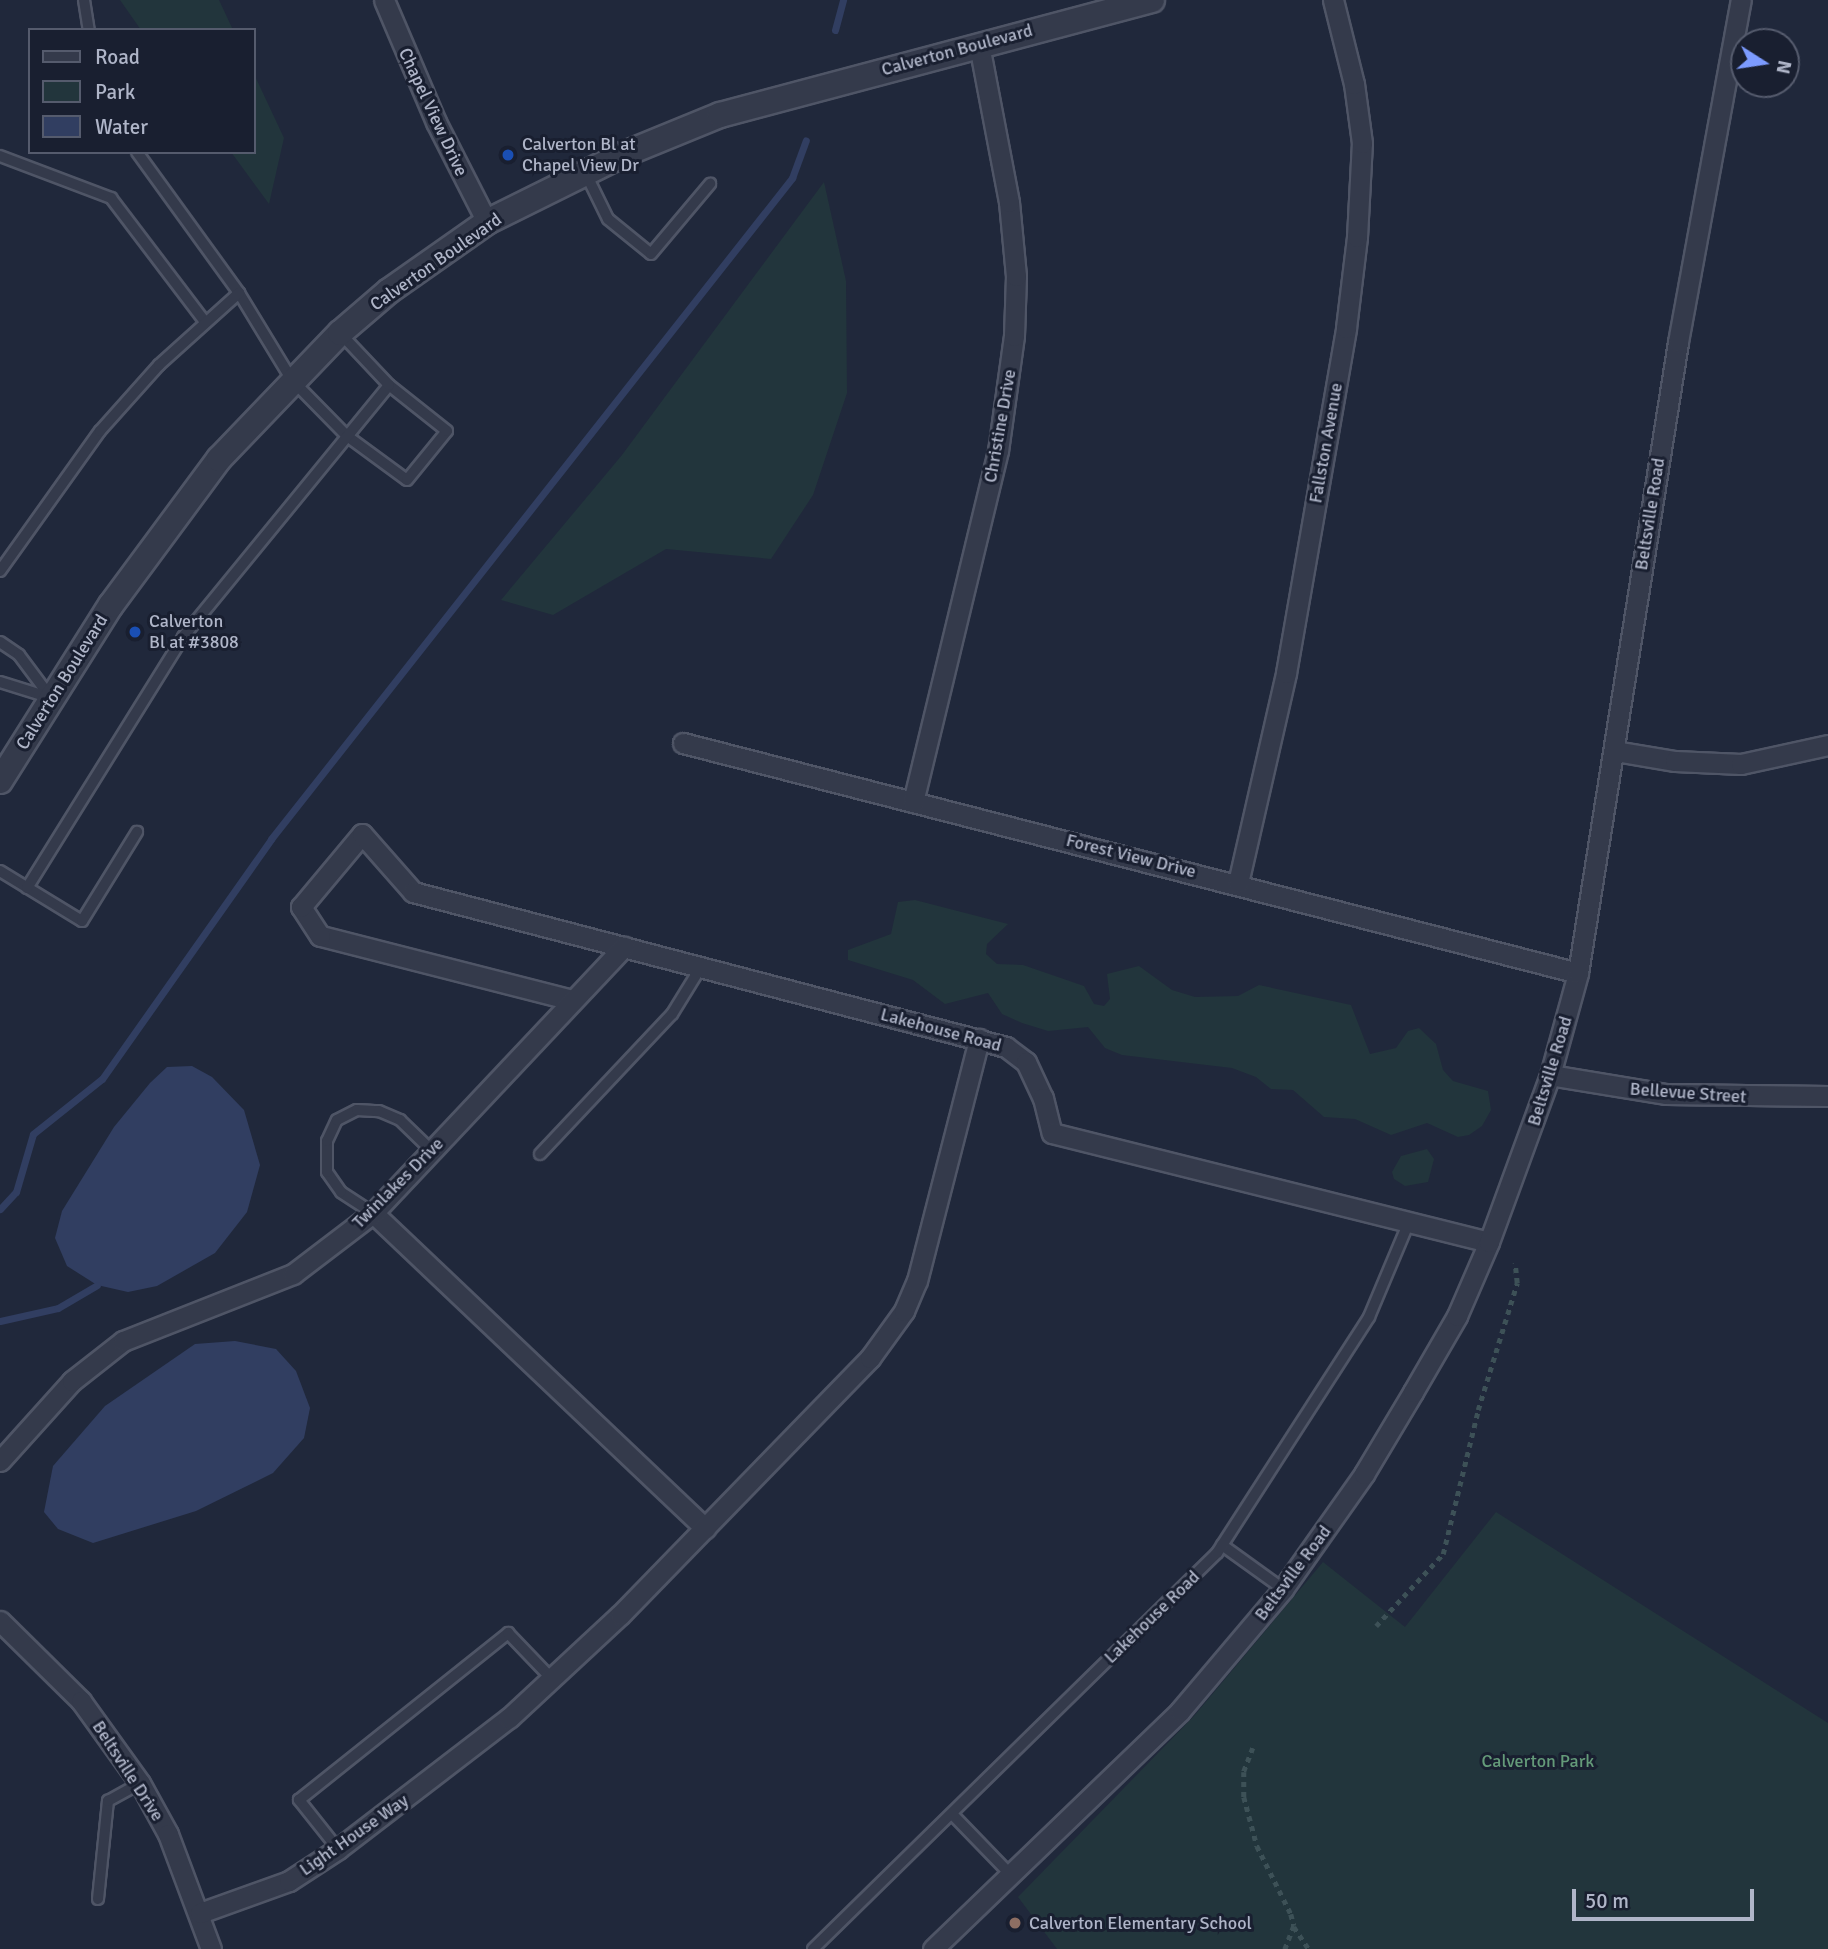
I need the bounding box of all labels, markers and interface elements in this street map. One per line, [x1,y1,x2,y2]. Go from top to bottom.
street label: Calverton Boulevard [879,19,1035,81]
legend [28,28,256,154]
north arrow [1730,28,1800,98]
text: Road [95,44,140,70]
street label: Chapel View Drive [394,45,472,179]
text: N [1770,58,1797,76]
text: Park [95,79,135,105]
text: Water [95,114,148,140]
place label: Calverton Bl at Chapel View Dr [522,134,639,176]
marker: Calverton Bl at Chapel View Dr [500,147,516,163]
street label: Calverton Boulevard [366,209,506,315]
street label: Christine Drive [979,368,1021,484]
street label: Fallston Avenue [1305,381,1347,505]
street label: Beltsville Road [1630,456,1670,572]
street label: Calverton Boulevard [12,610,112,754]
place label: Calverton Bl at #3808 [149,611,239,654]
marker: Calverton Bl at #3808 [127,624,143,640]
street label: Forest View Drive [1064,829,1198,883]
street label: Lakehouse Road [878,1003,1004,1057]
street label: Beltsville Road [1523,1014,1577,1128]
street label: Bellevue Street [1629,1078,1747,1108]
street label: Twinlakes Drive [348,1133,448,1233]
street label: Beltsville Road [1250,1521,1336,1625]
street label: Lakehouse Road [1100,1566,1204,1668]
street label: Beltsville Drive [88,1717,168,1825]
park label: Calverton Park [1482,1750,1594,1772]
street label: Light House Way [296,1790,412,1880]
scale bar [1576,1876,1758,1920]
text: 50 m [1585,1888,1629,1914]
place label: Calverton Elementary School [1029,1912,1252,1934]
marker: Calverton Elementary School [1007,1915,1023,1931]

